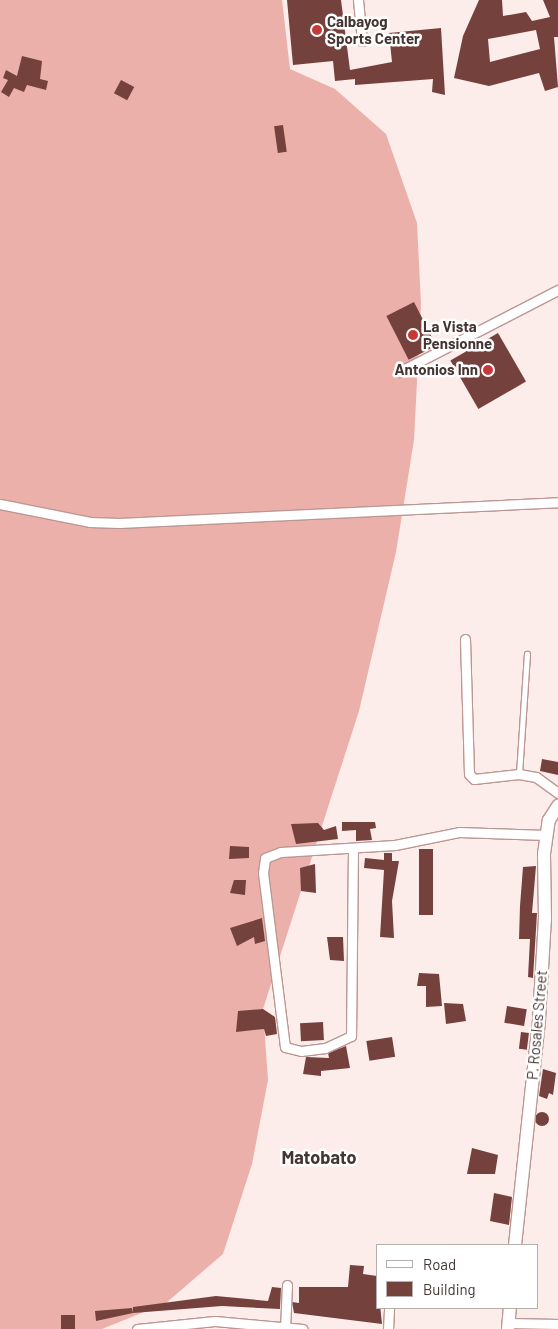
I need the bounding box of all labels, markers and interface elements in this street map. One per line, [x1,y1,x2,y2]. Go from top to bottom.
place label: Calbayog Sports Center [327,12,420,47]
marker: Calbayog Sports Center [311,24,323,36]
place label: La Vista Pensionne [423,317,492,352]
marker: La Vista Pensionne [407,329,419,341]
place label: Antonios Inn [395,361,478,379]
marker: Antonios Inn [482,364,494,376]
street label: P. Rosales Street [523,969,551,1081]
district label: Matobato [281,1146,357,1168]
legend [376,1244,538,1309]
text: Road [423,1255,456,1273]
text: Building [423,1280,476,1298]

